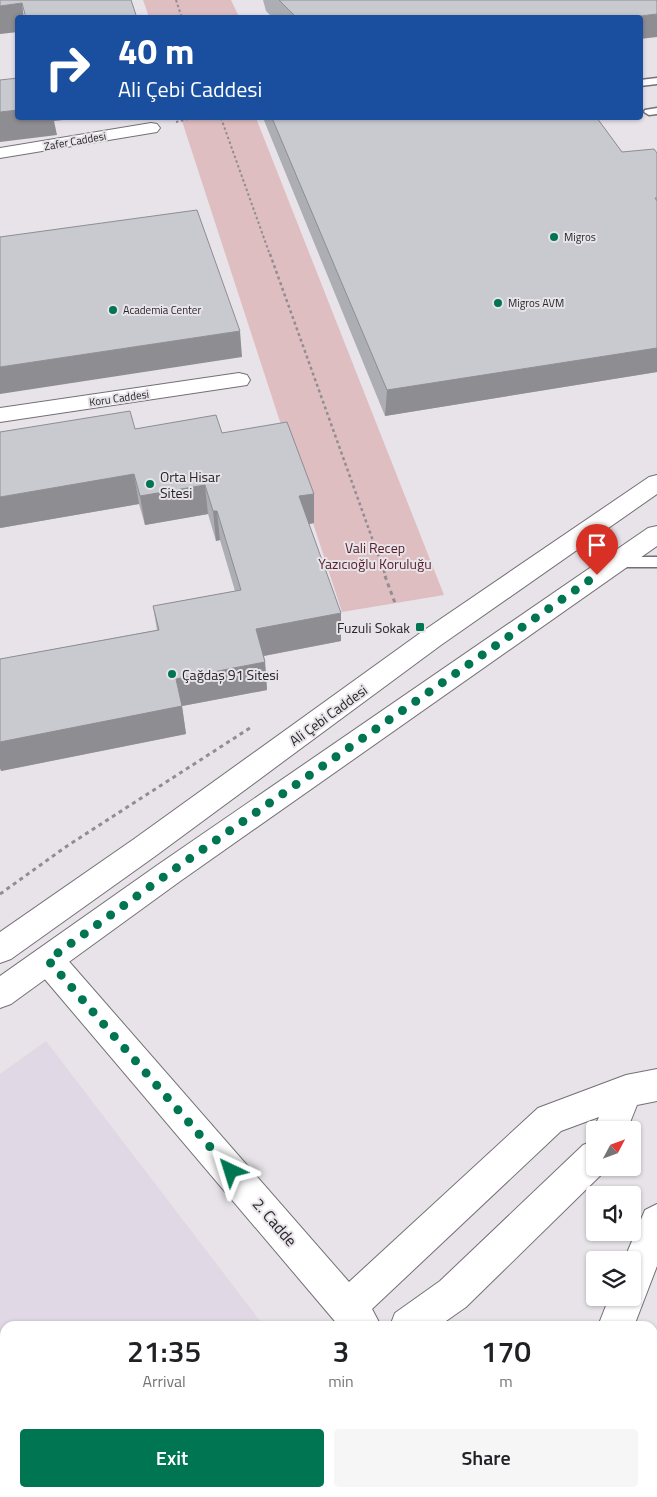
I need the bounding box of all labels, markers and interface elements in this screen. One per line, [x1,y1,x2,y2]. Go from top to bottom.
text: 40 m [118,24,194,78]
icon: right [35,35,100,100]
text: Ali Çebi Caddesi [118,72,262,106]
street label: Zafer Caddesi [43,128,107,154]
place label: Migros [564,229,596,245]
marker: Migros [548,231,560,243]
place label: Migros AVM [508,295,564,311]
marker: Migros AVM [492,297,504,309]
place label: Academia Center [123,302,201,318]
marker: Academia Center [107,304,119,316]
street label: Koru Caddesi [88,386,150,410]
place label: Orta Hisar Sitesi [160,466,220,503]
marker: Orta Hisar Sitesi [144,478,156,490]
pin [576,524,618,575]
icon: arrive [583,531,611,559]
park label: Vali Recep Yazıcıoğlu Koruluğu [318,537,432,574]
place label: Fuzuli Sokak [337,617,410,638]
marker: Fuzuli Sokak [414,621,426,633]
place label: Çağdaş 91 Sitesi [182,664,279,685]
marker: Çağdaş 91 Sitesi [166,668,178,680]
street label: Ali Çebi Caddesi [285,680,371,750]
north arrow [586,1121,641,1176]
map controls [586,1121,641,1306]
position arrow [204,1144,256,1196]
button: sound [586,1186,641,1241]
street label: 2. Cadde [247,1192,303,1252]
button: layers [586,1251,641,1306]
text: 21:35 [127,1328,201,1374]
text: 3 [333,1328,349,1374]
text: 170 [481,1328,531,1374]
text: Arrival [142,1369,186,1393]
text: min [328,1369,354,1393]
text: m [499,1369,513,1393]
button: Exit [20,1429,324,1487]
button: Share [334,1429,638,1487]

